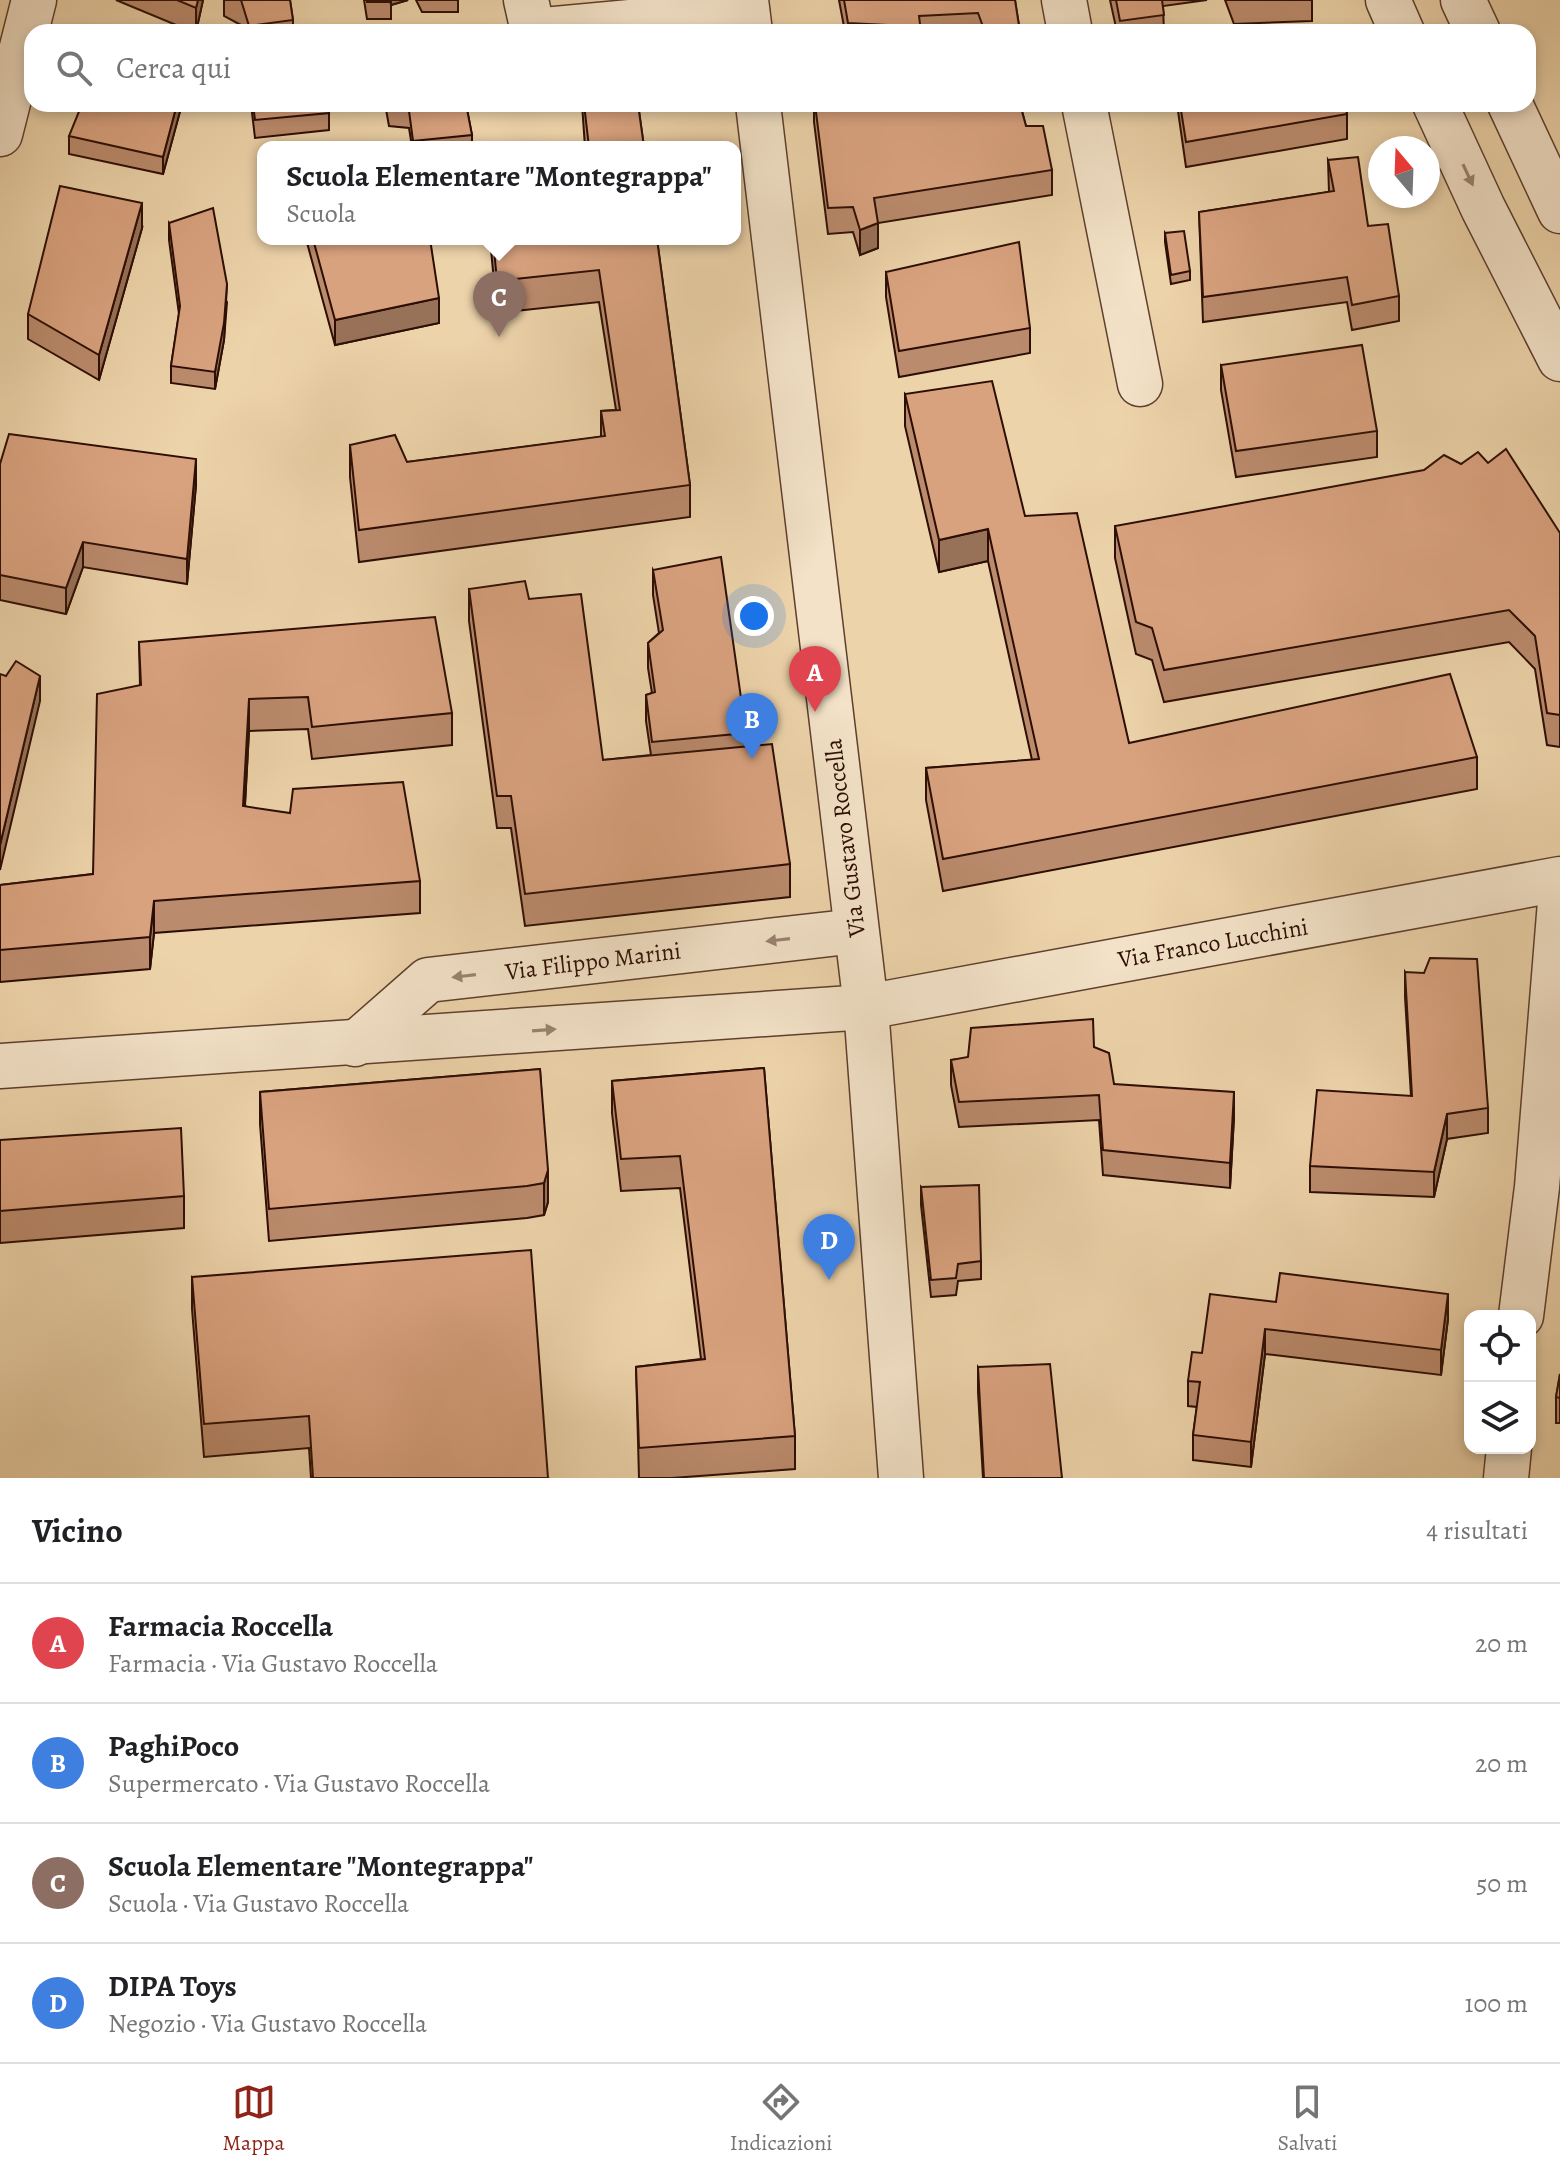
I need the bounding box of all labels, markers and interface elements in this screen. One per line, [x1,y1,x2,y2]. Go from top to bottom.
search box [24,24,1536,112]
icon: search [52,46,96,90]
text: Cerca qui [116,48,231,88]
north arrow [1368,136,1440,208]
popup [257,141,741,245]
text: Scuola Elementare "Montegrappa" [286,156,712,196]
one-way arrow [1461,163,1475,187]
text: Scuola [286,196,356,231]
pin: C [473,271,525,337]
your location [734,596,774,636]
pin: A [789,646,841,712]
pin: B [726,693,778,759]
street label: Via Gustavo Roccella [817,736,873,940]
street label: Via Franco Lucchini [1114,911,1311,976]
one-way arrow [765,933,790,946]
street label: Via Filippo Marini [502,934,683,988]
one-way arrow [451,970,476,983]
one-way arrow [532,1023,557,1036]
pin: D [803,1214,855,1280]
map controls [1464,1310,1536,1454]
button: locate [1464,1310,1536,1382]
button: layers [1464,1382,1536,1454]
text: Vicino [32,1507,123,1554]
text: 4 risultati [1426,1513,1528,1548]
text: Farmacia Roccella [108,1606,333,1646]
text: A [50,1626,66,1661]
text: 20 m [1475,1626,1528,1661]
text: Farmacia · Via Gustavo Roccella [108,1646,438,1681]
text: PaghiPoco [108,1726,239,1766]
text: B [50,1746,66,1781]
text: 20 m [1475,1746,1528,1781]
text: Supermercato · Via Gustavo Roccella [108,1766,490,1801]
text: Scuola Elementare "Montegrappa" [108,1846,533,1886]
text: C [50,1866,66,1901]
text: 50 m [1476,1866,1528,1901]
text: Scuola · Via Gustavo Roccella [108,1886,409,1921]
text: DIPA Toys [108,1966,237,2006]
text: D [49,1986,67,2021]
text: 100 m [1465,1986,1528,2021]
text: Negozio · Via Gustavo Roccella [108,2006,427,2041]
tab: Mappa [223,2080,285,2158]
tab: Indicazioni [730,2080,832,2158]
tab: Salvati [1277,2080,1337,2158]

